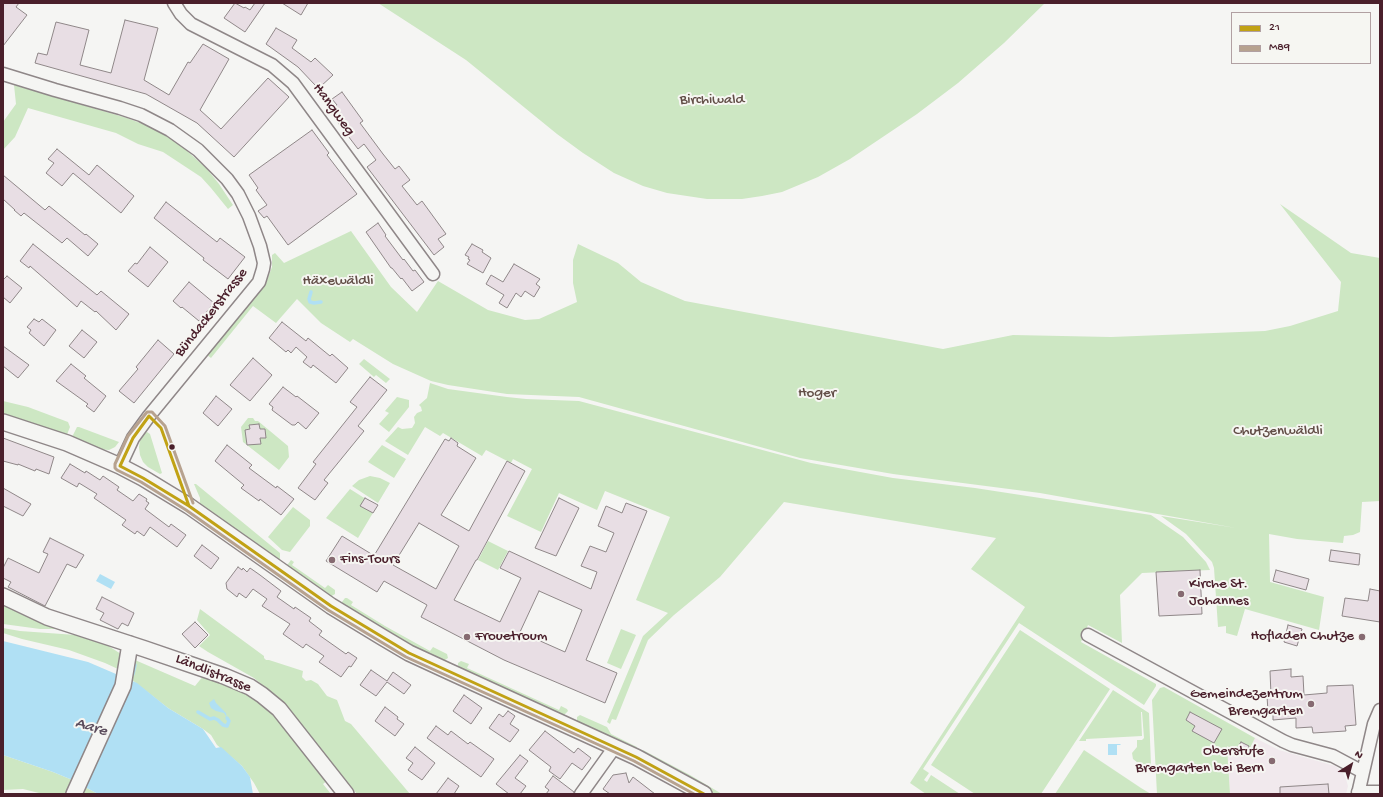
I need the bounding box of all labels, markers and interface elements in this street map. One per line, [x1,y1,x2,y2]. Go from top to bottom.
legend [1231,12,1371,64]
text: 21 [1269,21,1280,35]
text: M89 [1269,41,1290,55]
street label: Hangweg [308,80,358,140]
park label: Birchiwald [680,92,744,110]
street label: Bündackerstrasse [172,265,252,361]
park label: Häxewäldli [302,273,374,291]
park label: Hoger [798,385,836,403]
park label: Chutzenwäldli [1233,423,1323,441]
unlabelled marker [167,442,177,452]
place label: Fins-Tours [340,551,400,569]
marker: Fins-Tours [327,555,337,565]
place label: Kirche St. Johannes [1189,576,1249,611]
marker: Kirche St. Johannes [1176,589,1186,599]
place label: Frouetroum [475,628,547,646]
place label: Hofladen Chutze [1251,628,1354,646]
marker: Frouetroum [462,632,472,642]
marker: Hofladen Chutze [1357,632,1367,642]
street label: Ländlistrasse [172,651,254,697]
place label: Gemeindezentrum Bremgarten [1190,686,1303,721]
marker: Gemeindezentrum Bremgarten [1306,699,1316,709]
water label: Aare [73,714,109,742]
place label: Oberstufe Bremgarten bei Bern [1136,743,1264,778]
north arrow [1331,745,1371,785]
text: N [1352,748,1365,762]
marker: Oberstufe Bremgarten bei Bern [1267,756,1277,766]

